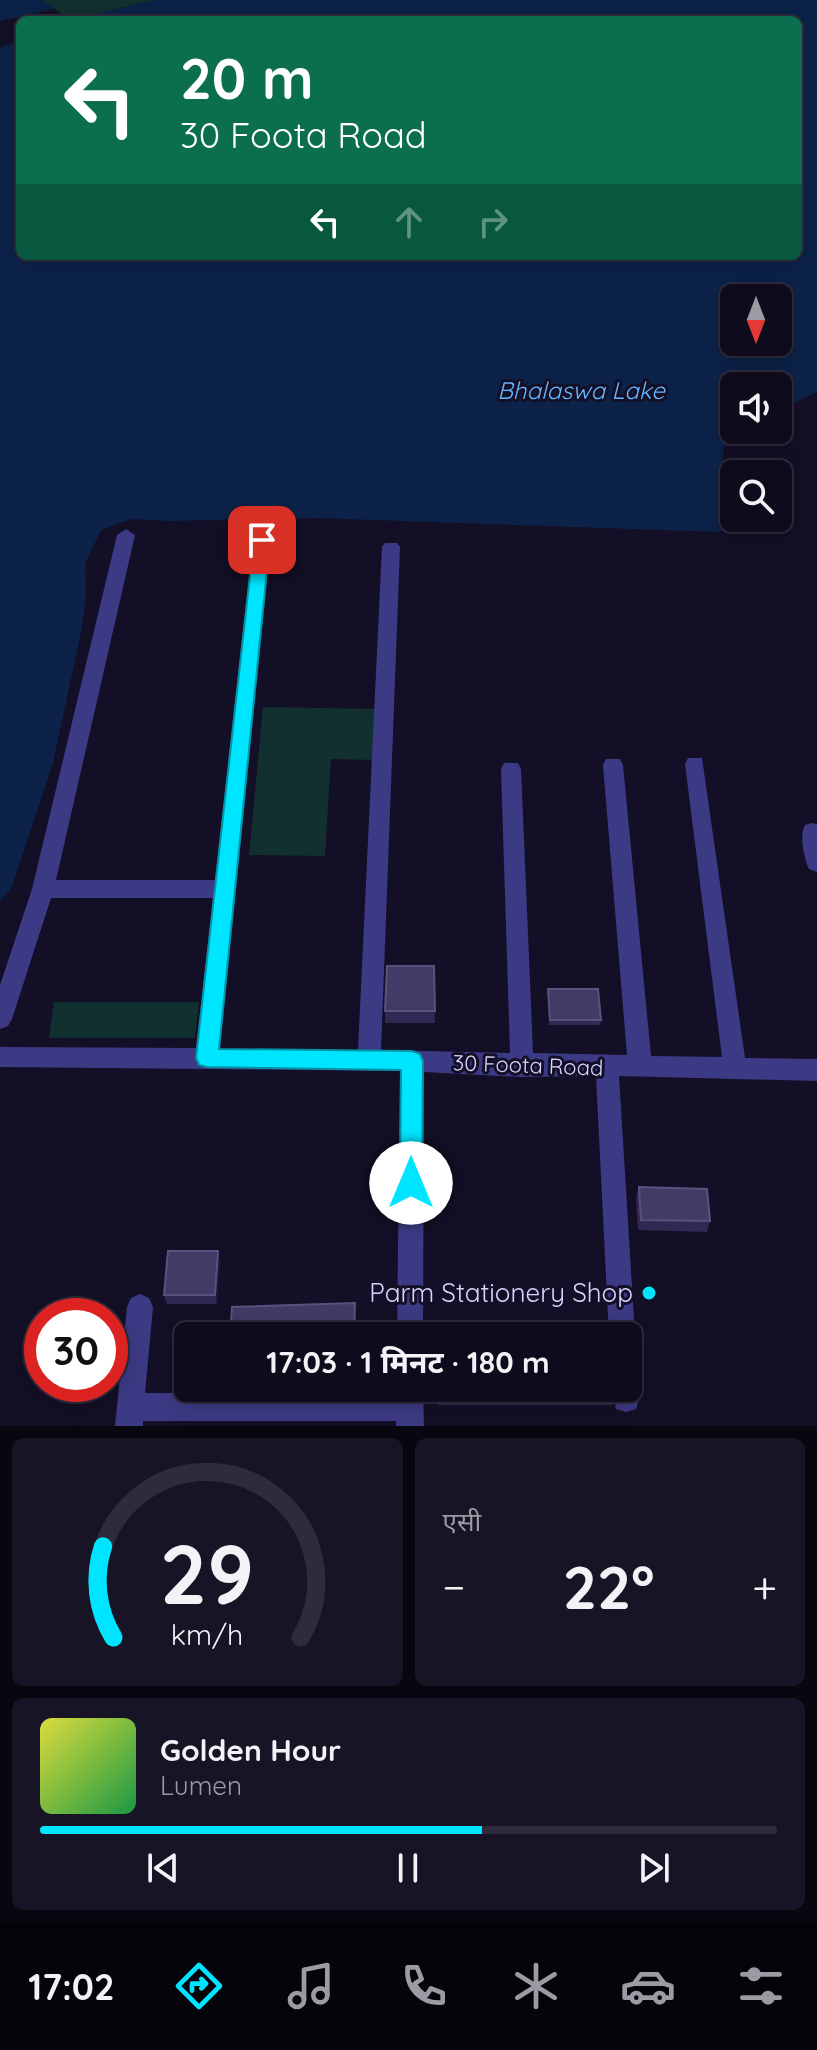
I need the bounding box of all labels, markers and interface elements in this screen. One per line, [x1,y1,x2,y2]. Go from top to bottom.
text: 20 m [180,43,314,113]
icon: left [48,48,152,152]
text: 30 Foota Road [180,112,427,157]
icon: left [303,200,347,244]
icon: ahead [387,200,431,244]
icon: right [471,200,515,244]
north arrow [720,284,792,356]
map controls [720,284,792,532]
button: sound [720,372,792,444]
water label: Bhalaswa Lake [497,375,666,405]
button: search [720,460,792,532]
pin [228,506,296,574]
icon: arrive [240,518,284,562]
street label: 30 Foota Road [452,1048,604,1082]
position arrow [369,1141,453,1225]
place label: Parm Stationery Shop [369,1276,633,1309]
marker: Parm Stationery Shop [640,1284,658,1302]
speed limit sign: 30 [24,1298,128,1402]
text: 17:03 · 1 मिनट · 180 m [266,1343,550,1381]
text: एसी [443,1505,481,1538]
text: 29 [160,1521,255,1625]
text: 22° [563,1549,655,1624]
text: − [443,1559,465,1614]
text: + [752,1559,777,1614]
text: km/h [171,1616,244,1652]
text: Golden Hour [160,1731,341,1769]
text: Lumen [160,1769,242,1802]
icon: previous [141,1846,185,1890]
icon: pause [386,1846,430,1890]
icon: next [632,1846,676,1890]
icon: directions [171,1958,227,2014]
icon: music [283,1958,339,2014]
icon: phone [396,1958,452,2014]
icon: climate [508,1958,564,2014]
icon: car [620,1958,676,2014]
icon: filters [733,1958,789,2014]
text: 17:02 [28,1964,114,2009]

